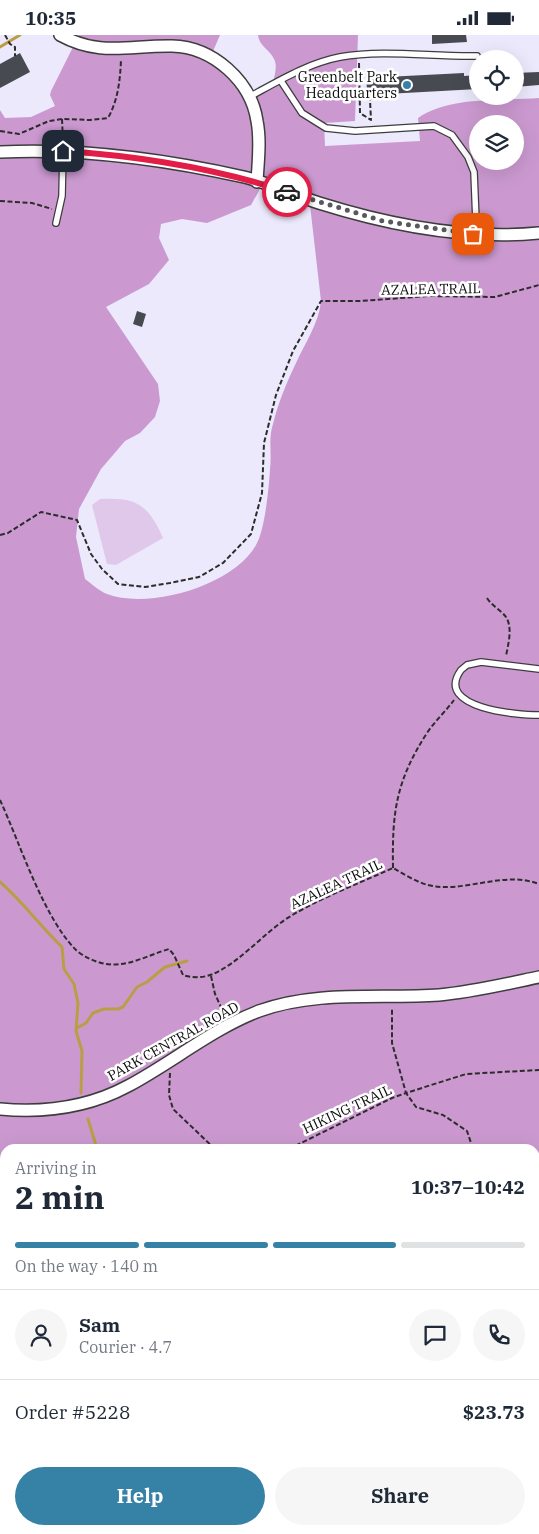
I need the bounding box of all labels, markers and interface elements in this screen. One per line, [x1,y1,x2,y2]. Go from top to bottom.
text: 10:35 [25,6,76,30]
map controls [469,50,524,170]
button: locate [469,50,524,105]
place label: Greenbelt Park Headquarters [298,68,398,102]
marker: Greenbelt Park Headquarters [401,79,413,91]
button: layers [469,115,524,170]
pin [42,130,84,172]
icon: home [49,137,77,165]
courier [262,167,312,217]
icon: car [273,178,301,206]
pin [452,213,494,255]
icon: bag [459,220,487,248]
street label: AZALEA TRAIL [381,279,481,299]
street label: AZALEA TRAIL [287,855,385,913]
street label: PARK CENTRAL ROAD [104,997,242,1085]
street label: HIKING TRAIL [300,1080,394,1138]
text: Arriving in [15,1158,97,1178]
text: 10:37–10:42 [411,1175,525,1199]
text: 2 min [15,1176,105,1218]
text: On the way · 140 m [15,1256,158,1276]
button: person [15,1309,67,1361]
button: chat [409,1309,461,1361]
button: phone [473,1309,525,1361]
text: Sam [79,1313,120,1337]
text: Courier · 4.7 [79,1337,172,1357]
text: Order #5228 [15,1400,130,1424]
text: $23.73 [463,1400,525,1424]
button: Help [15,1467,265,1525]
button: Share [275,1467,525,1525]

